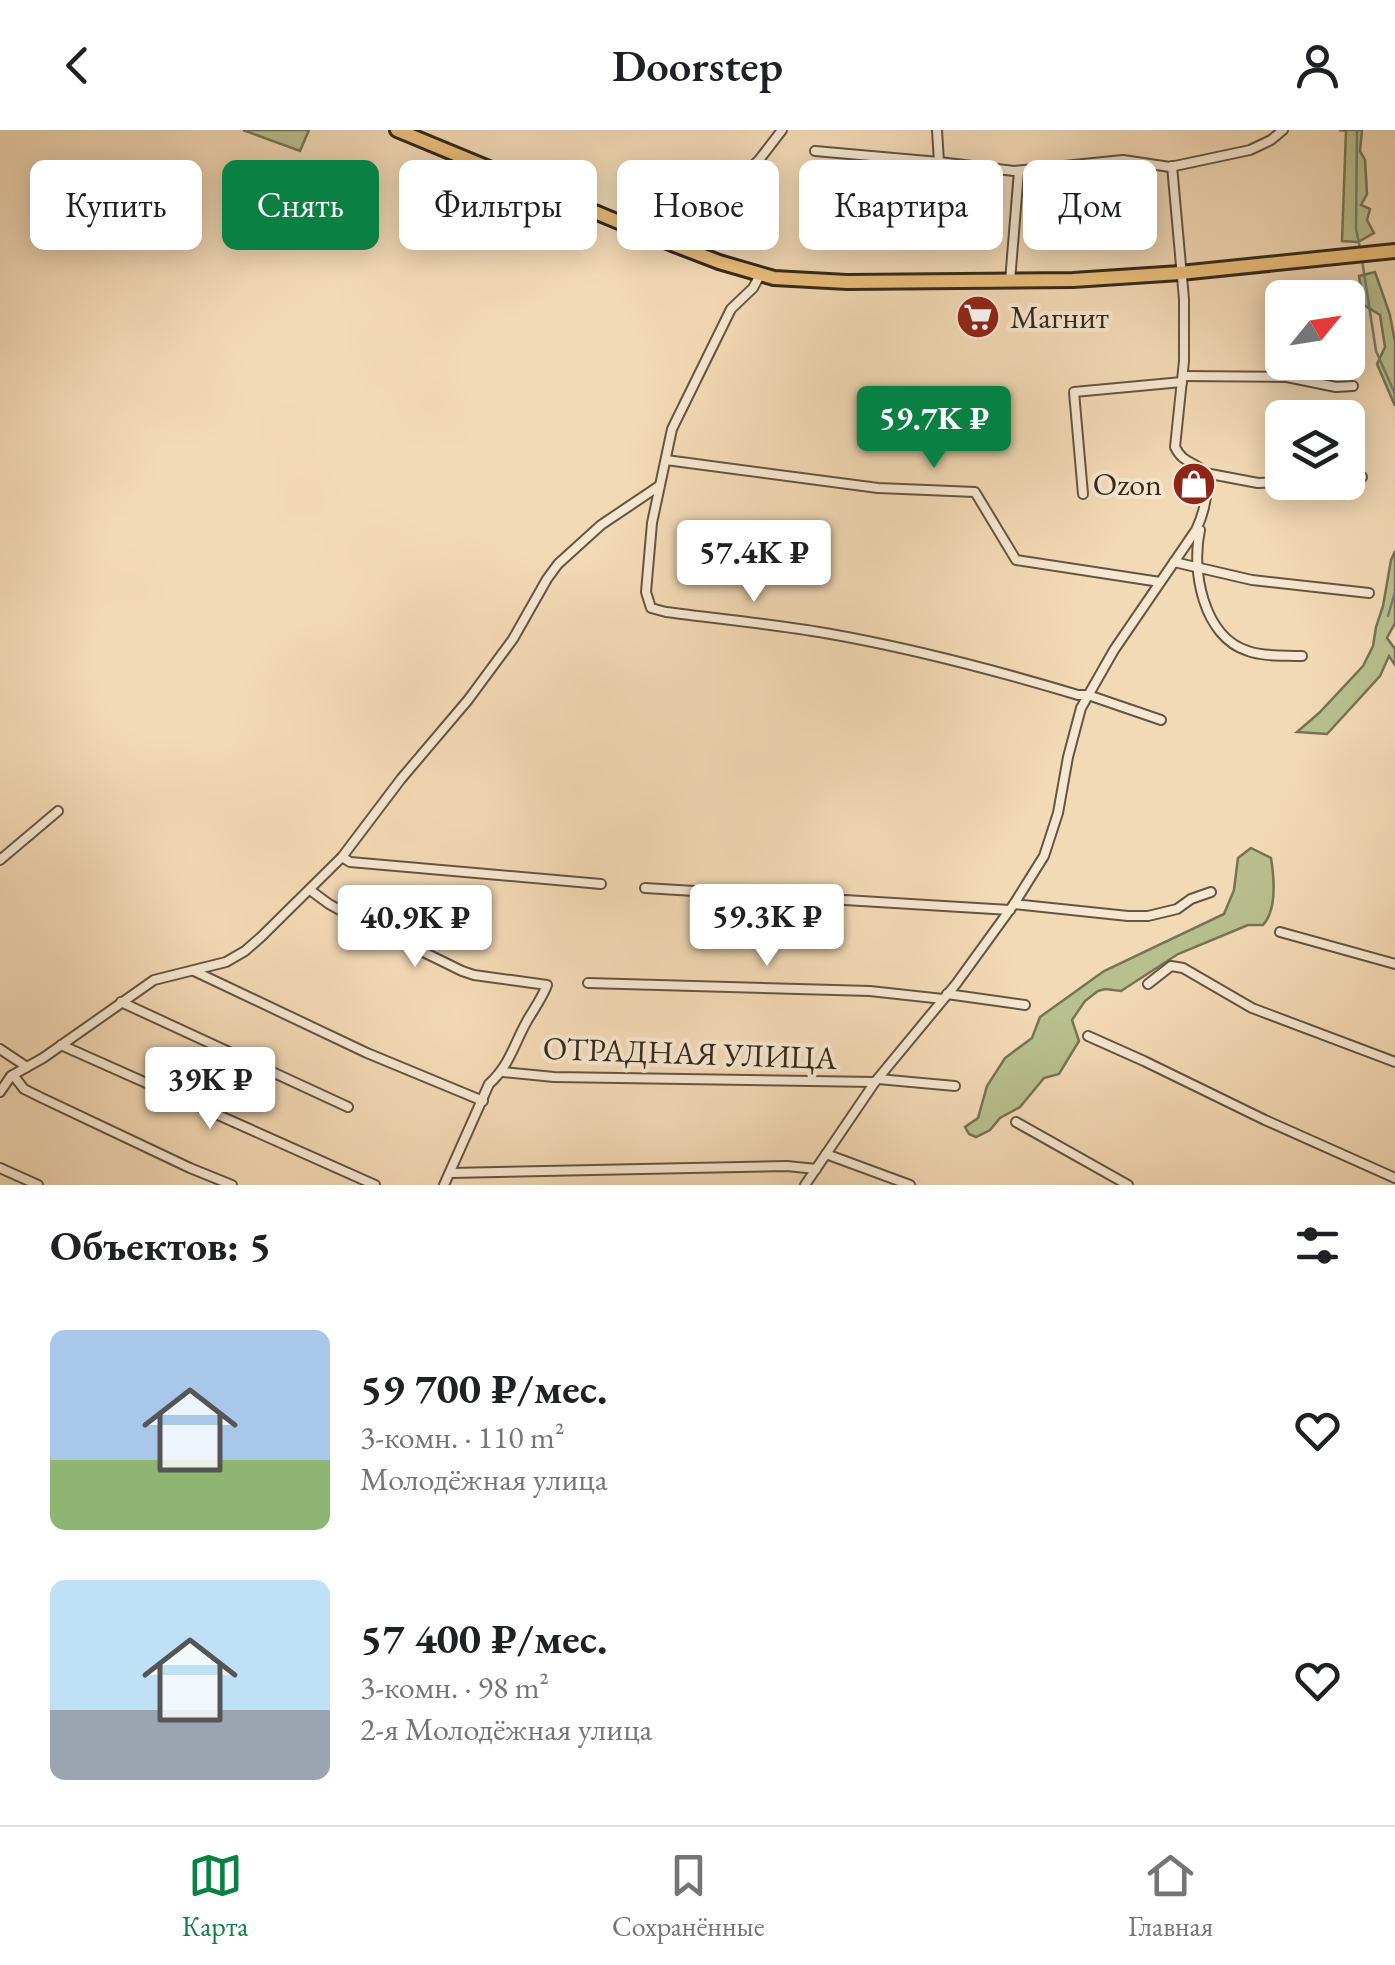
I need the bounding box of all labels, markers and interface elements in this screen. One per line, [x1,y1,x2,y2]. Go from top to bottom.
text: Doorstep [612,36,783,94]
icon: back [50,38,105,93]
icon: person [1290,38,1345,93]
chip: Купить [30,160,202,250]
chip: Снять [222,160,379,250]
chip: Фильтры [399,160,597,250]
chip: Новое [617,160,779,250]
chip: Квартира [799,160,1003,250]
chip: Дом [1023,160,1157,250]
north arrow [1265,280,1365,380]
map controls [1265,280,1365,500]
supermarket icon: Магнит [955,294,1001,340]
place label: Магнит [1010,296,1109,338]
pin: 59.7K ₽ [842,386,1026,471]
text: 59.7K ₽ [879,397,989,439]
button: layers [1265,400,1365,500]
shop icon: Ozon [1171,461,1217,507]
place label: Ozon [1093,463,1162,505]
pin: 57.4K ₽ [662,520,846,605]
text: 57.4K ₽ [699,531,809,573]
pin: 59.3K ₽ [675,884,859,969]
pin: 40.9K ₽ [323,885,507,970]
text: 59.3K ₽ [712,895,822,937]
text: 40.9K ₽ [360,896,470,938]
street label: ОТРАДНАЯ УЛИЦА [542,1027,839,1079]
pin: 39K ₽ [140,1047,280,1132]
text: 39K ₽ [167,1058,253,1100]
text: Объектов: 5 [50,1218,271,1273]
icon: filters [1290,1218,1345,1273]
text: 59 700 ₽/мес. [360,1361,607,1416]
icon: home [130,1370,250,1490]
icon: heart [1290,1403,1345,1458]
text: 3-комн. · 110 m² [360,1416,565,1458]
text: Молодёжная улица [360,1458,608,1500]
text: 57 400 ₽/мес. [360,1611,607,1666]
icon: home [130,1620,250,1740]
icon: heart [1290,1653,1345,1708]
text: 3-комн. · 98 m² [360,1666,549,1708]
text: 2-я Молодёжная улица [360,1708,652,1750]
tab: Карта [182,1848,249,1944]
tab: Сохранённые [612,1848,765,1944]
tab: Главная [1128,1848,1213,1944]

